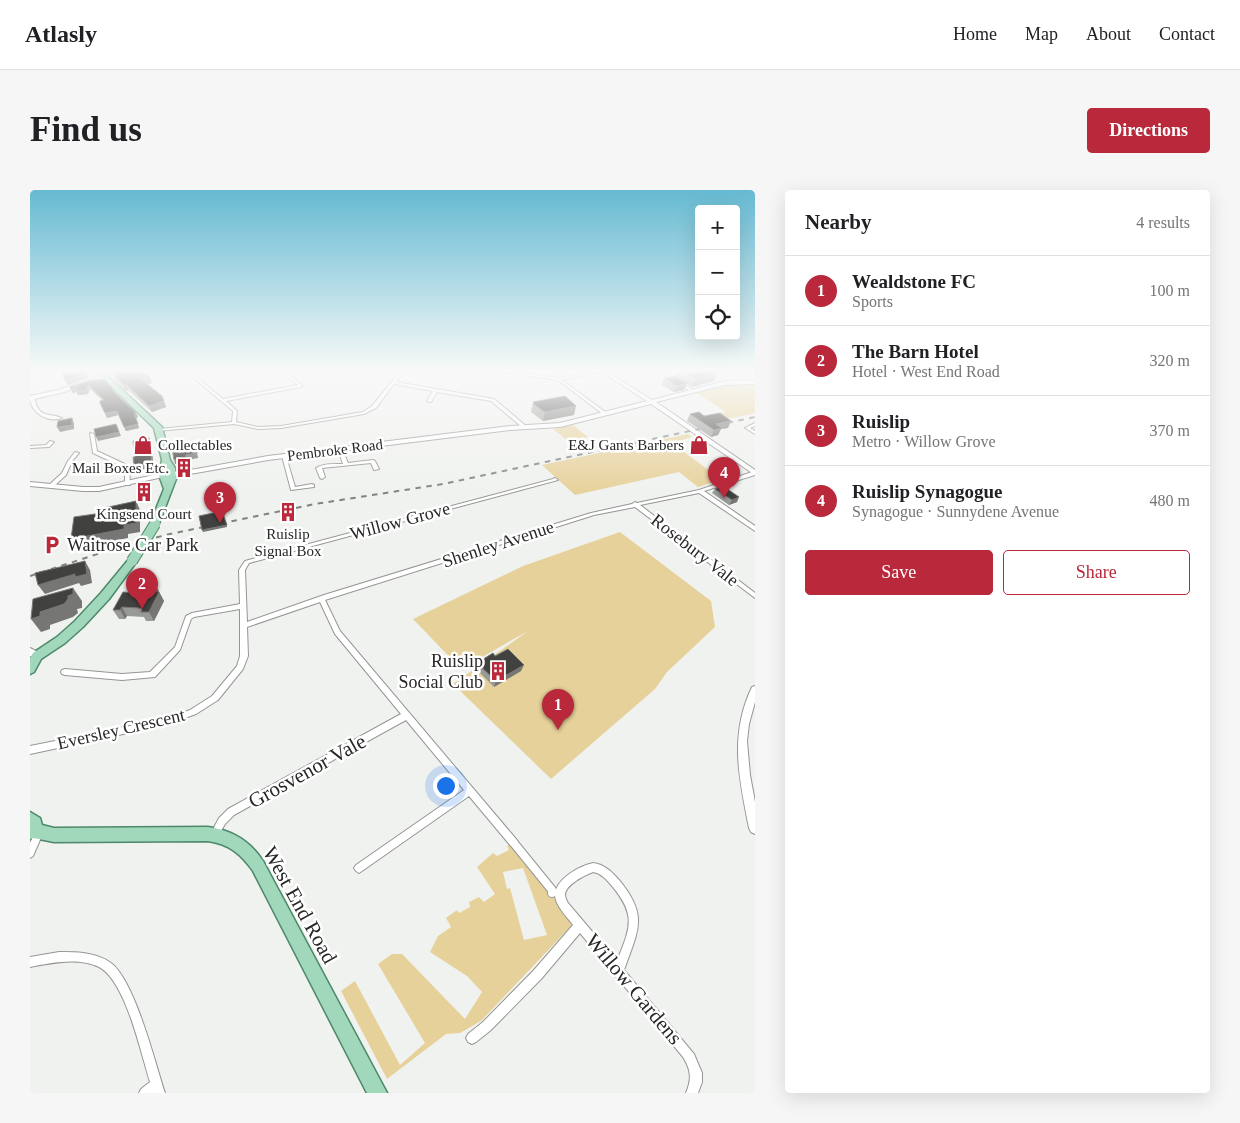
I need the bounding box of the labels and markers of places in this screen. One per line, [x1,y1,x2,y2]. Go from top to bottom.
shop icon: Collectables [132,434,154,456]
shop icon: E&J Gants Barbers [688,434,710,456]
place label: Collectables [158,437,232,453]
place label: E&J Gants Barbers [568,437,684,453]
building icon: Mail Boxes Etc. [173,457,195,479]
pin: 4 [708,457,740,498]
place label: Mail Boxes Etc. [72,460,169,476]
building icon: Kingsend Court [133,481,155,503]
pin: 3 [204,482,236,523]
building icon: Ruislip Signal Box [277,501,299,523]
place label: Kingsend Court [96,506,193,522]
place label: Ruislip Signal Box [254,526,322,559]
parking icon: Waitrose Car Park [41,534,63,556]
place label: Waitrose Car Park [67,535,199,555]
pin: 2 [126,568,158,609]
place label: Ruislip Social Club [399,651,483,692]
building icon: Ruislip Social Club [487,660,509,682]
pin: 1 [542,689,574,730]

